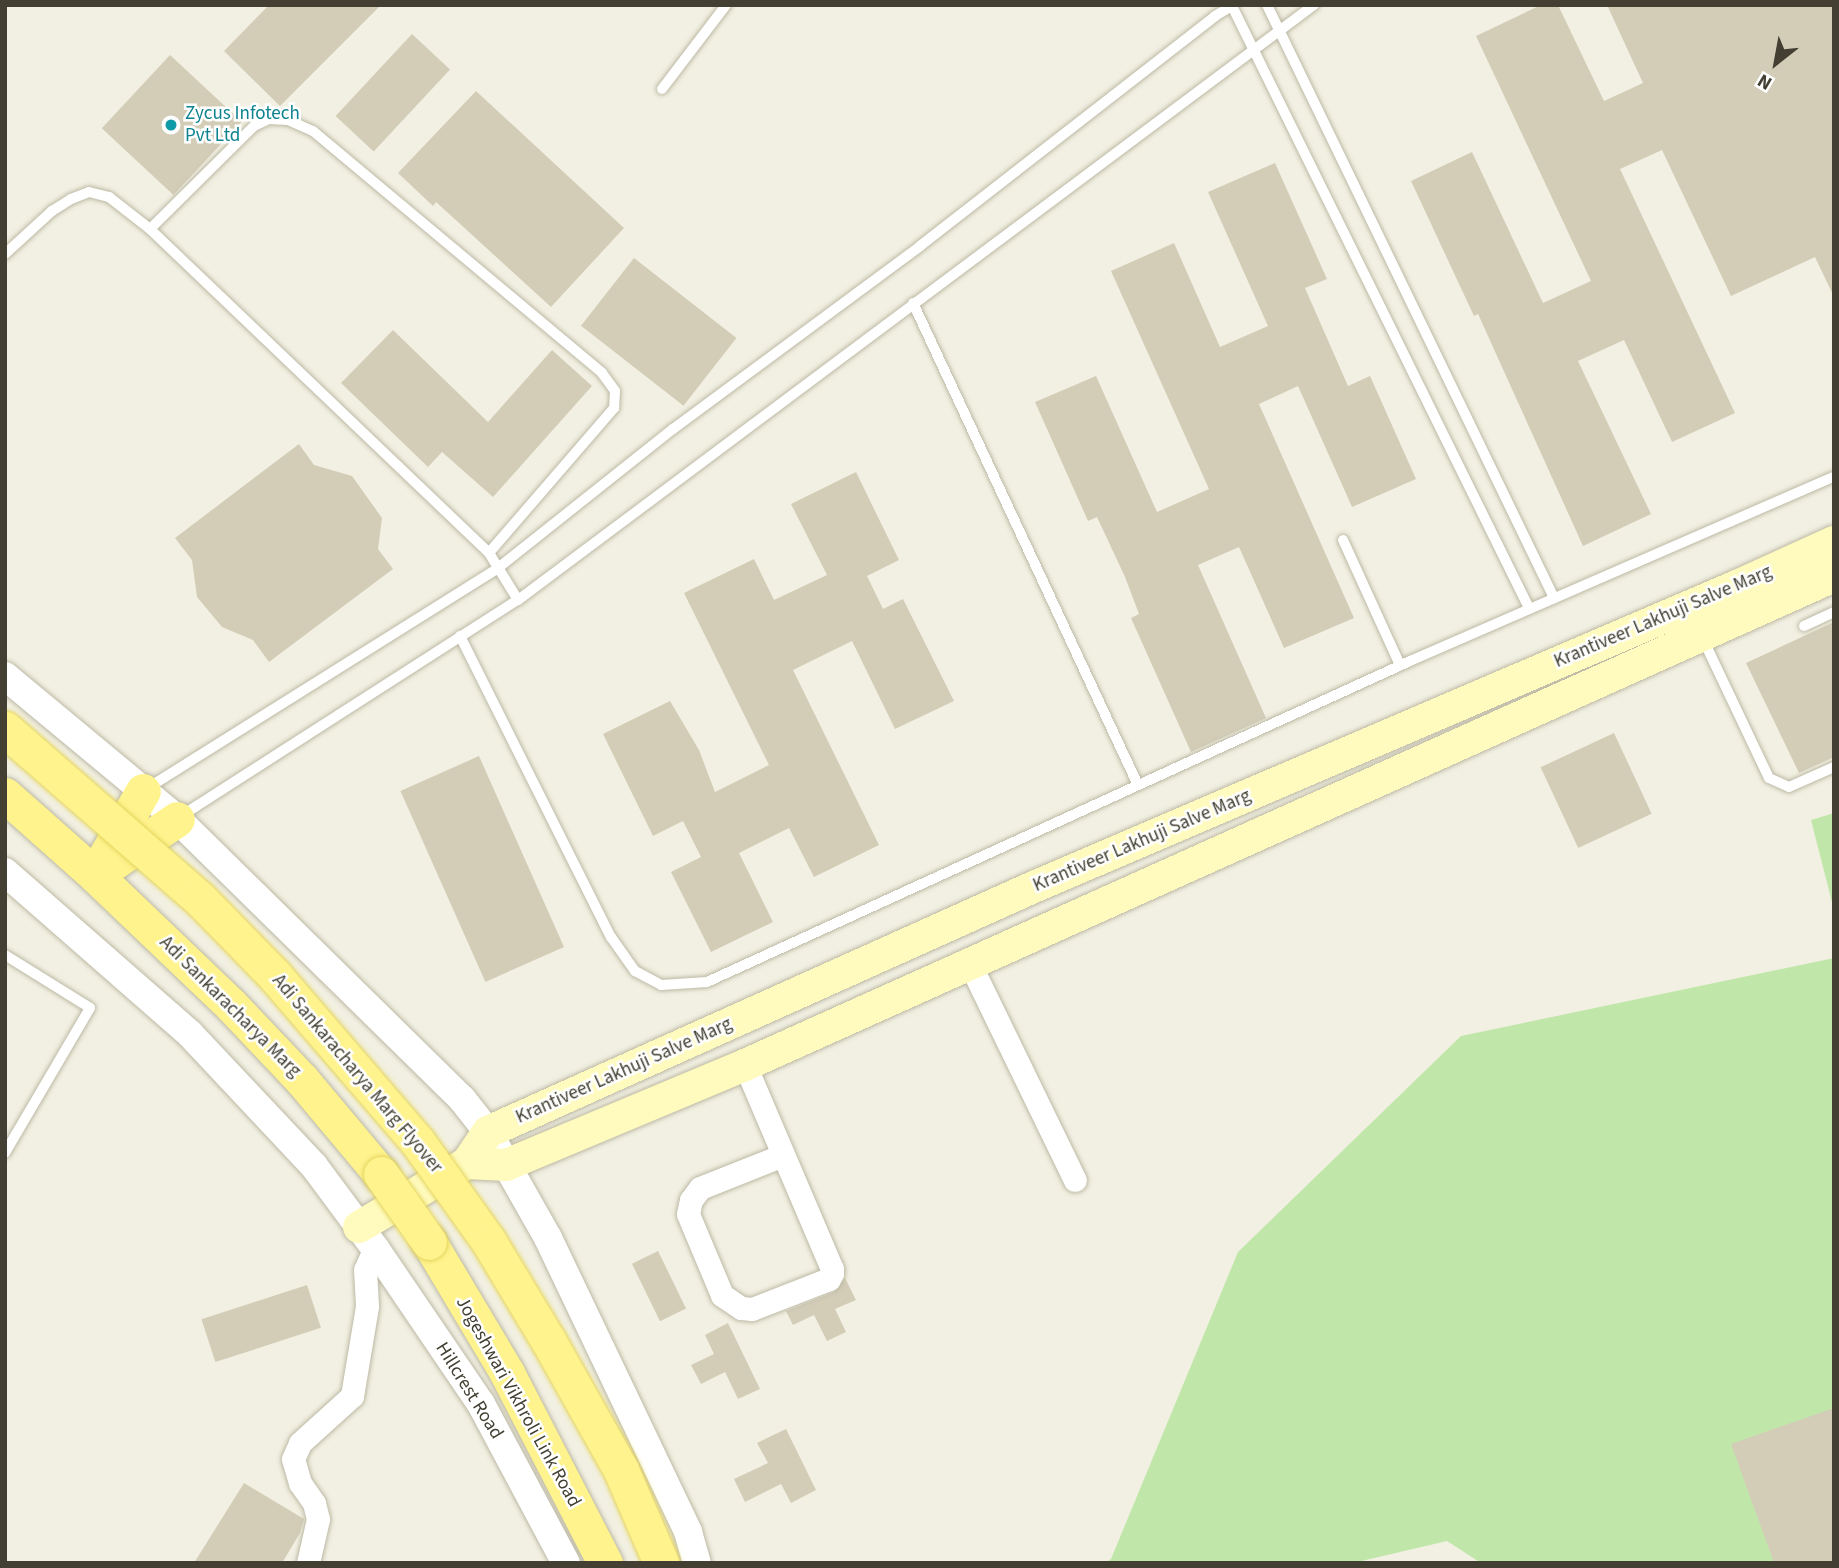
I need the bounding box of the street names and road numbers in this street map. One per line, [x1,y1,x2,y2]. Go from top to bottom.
street label: Krantiveer Lakhuji Salve Marg [1551,561,1775,673]
street label: Krantiveer Lakhuji Salve Marg [1030,785,1254,897]
street label: Adi Sankaracharya Marg [154,931,306,1083]
street label: Adi Sankaracharya Marg Flyover [267,970,447,1178]
street label: Krantiveer Lakhuji Salve Marg [512,1013,736,1129]
street label: Jogeshwari Vikhroli Link Road [451,1293,585,1511]
street label: Hillcrest Road [430,1338,508,1444]

